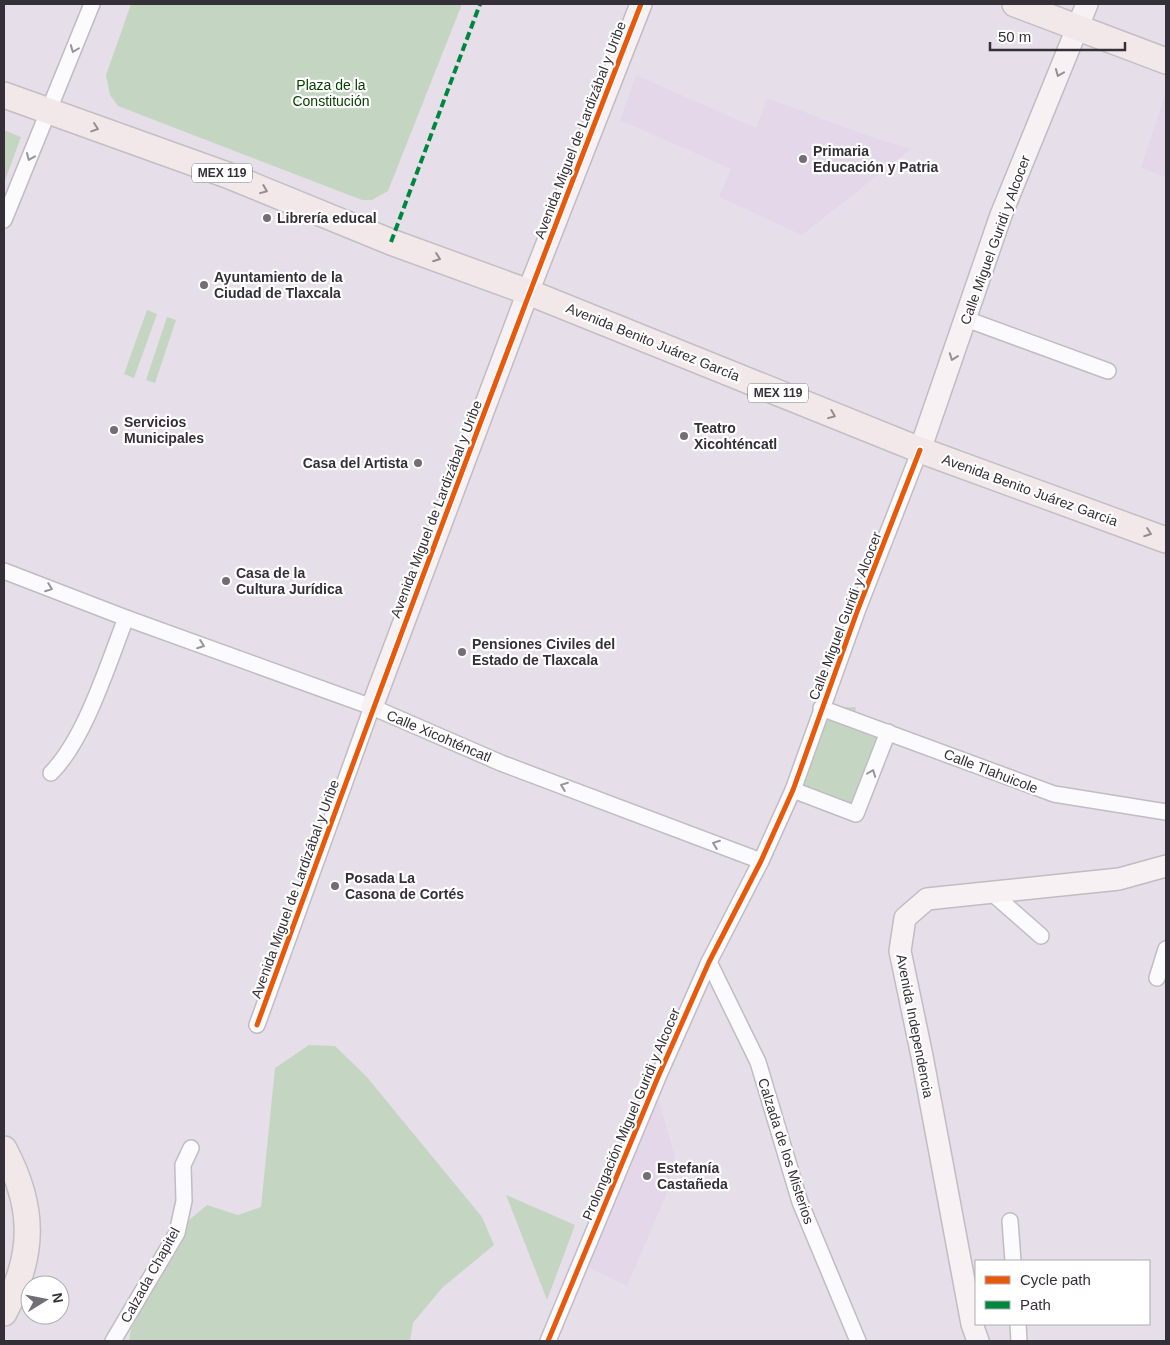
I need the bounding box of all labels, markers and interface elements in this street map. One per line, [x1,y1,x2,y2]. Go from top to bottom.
street label: Avenida Miguel de Lardizábal y Uribe [531,19,629,241]
scale bar [990,20,1125,52]
text: 50 m [998,28,1031,45]
one-way arrow [70,44,80,53]
one-way arrow [1055,68,1065,77]
park label: Plaza de la Constitución [292,77,370,109]
one-way arrow [90,122,99,132]
place label: Primaria Educación y Patria [813,143,938,175]
one-way arrow [26,152,37,161]
marker: Primaria Educación y Patria [797,153,809,165]
street label: Calle Miguel Guridi y Alcocer [957,153,1033,327]
road number: MEX 119 [192,164,252,182]
one-way arrow [259,183,268,194]
place label: Librería educal [277,210,377,226]
marker: Librería educal [261,212,273,224]
one-way arrow [432,252,441,262]
place label: Ayuntamiento de la Ciudad de Tlaxcala [214,269,343,301]
marker: Ayuntamiento de la Ciudad de Tlaxcala [198,279,210,291]
street label: Avenida Benito Juárez García [564,300,742,384]
one-way arrow [949,352,959,360]
road number: MEX 119 [748,383,808,402]
street label: Avenida Miguel de Lardizábal y Uribe [387,398,485,620]
one-way arrow [827,409,836,419]
place label: Servicios Municipales [124,414,204,446]
place label: Teatro Xicohténcatl [694,420,777,452]
marker: Servicios Municipales [108,424,120,436]
marker: Teatro Xicohténcatl [678,430,690,442]
street label: Avenida Benito Juárez García [940,451,1120,529]
place label: Casa del Artista [303,455,408,471]
marker: Casa del Artista [412,457,424,469]
one-way arrow [1143,527,1152,537]
street label: Calle Miguel Guridi y Alcocer [805,529,885,702]
place label: Casa de la Cultura Jurídica [236,565,343,597]
marker: Casa de la Cultura Jurídica [220,575,232,587]
one-way arrow [44,582,53,593]
place label: Pensiones Civiles del Estado de Tlaxcala [472,636,615,668]
one-way arrow [197,639,205,649]
marker: Pensiones Civiles del Estado de Tlaxcala [456,646,468,658]
street label: Calle Xicohténcatl [384,707,494,765]
street label: Calle Tlahuicole [942,746,1040,796]
one-way arrow [865,769,876,778]
street label: Avenida Miguel de Lardizábal y Uribe [248,777,342,1001]
one-way arrow [560,782,569,793]
one-way arrow [712,840,721,850]
place label: Posada La Casona de Cortés [345,870,464,902]
marker: Posada La Casona de Cortés [329,880,341,892]
street label: Avenida Independencia [893,953,937,1099]
street label: Prolongación Miguel Guridi y Alcocer [579,1005,683,1222]
street label: Calzada de los Misterios [755,1076,817,1226]
place label: Estefanía Castañeda [657,1160,728,1192]
marker: Estefanía Castañeda [641,1170,653,1182]
street label: Calzada Chapitel [117,1224,183,1326]
legend [975,1260,1150,1325]
text: Cycle path [1020,1271,1091,1288]
north arrow [20,1275,70,1325]
text: N [49,1291,67,1304]
text: Path [1020,1296,1051,1313]

